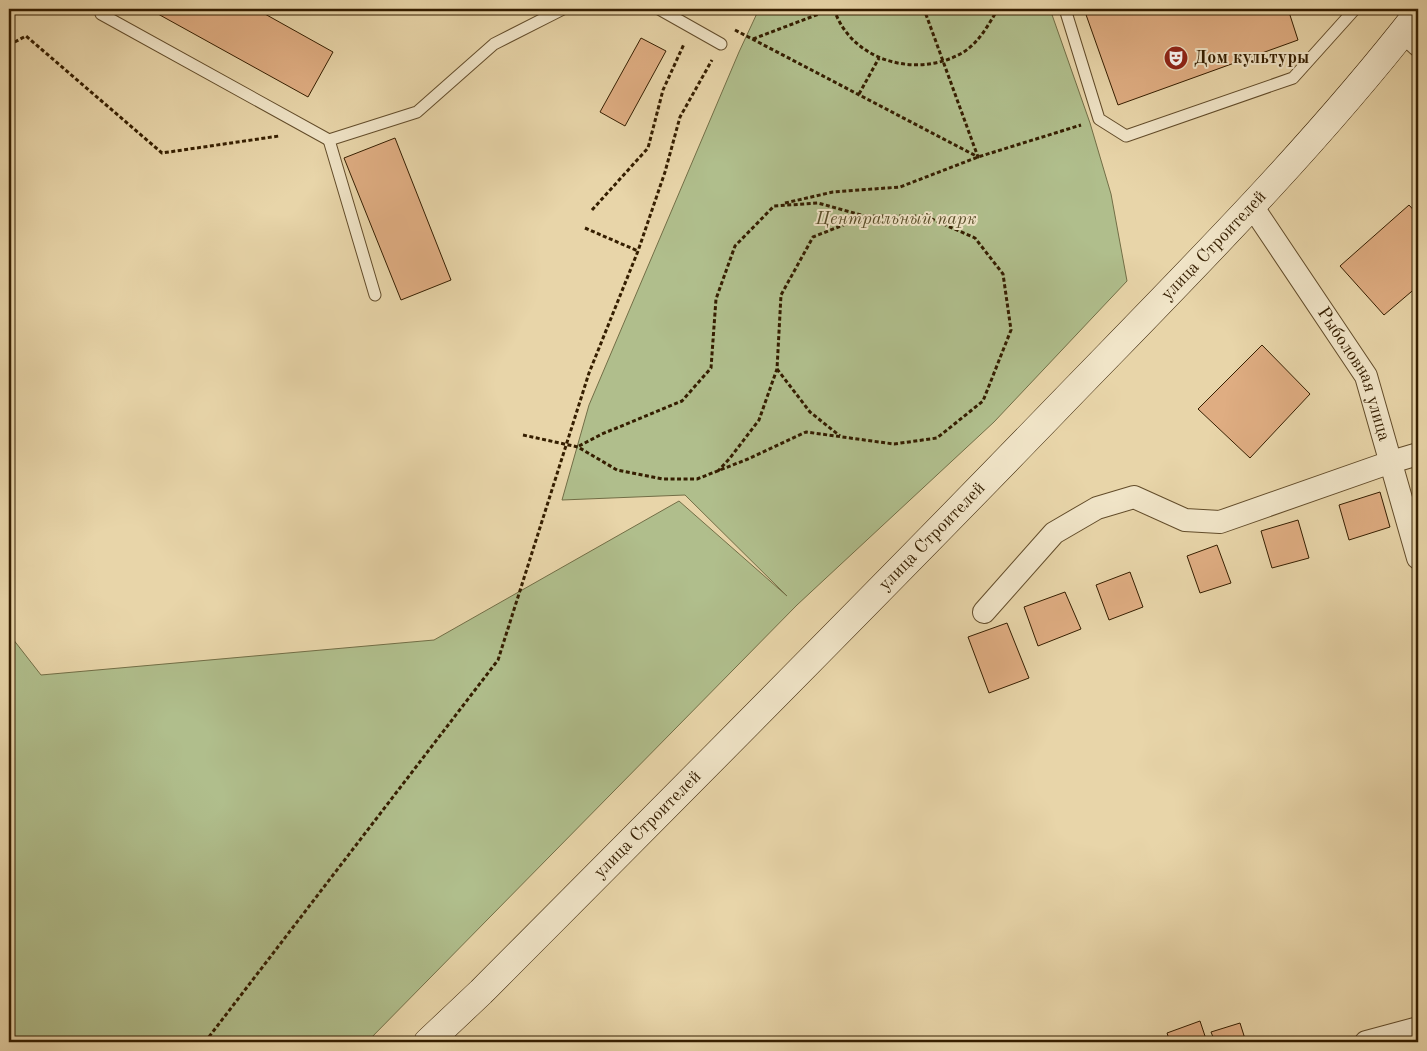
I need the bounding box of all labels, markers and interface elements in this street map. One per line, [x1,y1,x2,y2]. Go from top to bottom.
theatre icon: Дом культуры [1163,45,1189,71]
place label: Дом культуры [1194,49,1309,67]
street label: улица Строителей [1158,187,1270,304]
park label: Центральный парк [815,210,977,228]
street label: Рыболовная улица [1314,304,1393,443]
street label: улица Строителей [876,479,989,594]
street label: улица Строителей [591,767,705,882]

